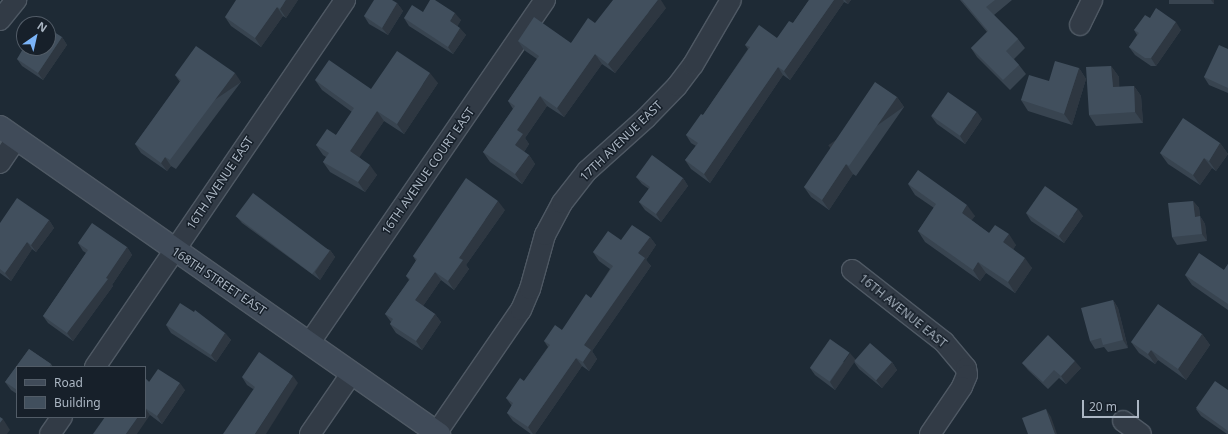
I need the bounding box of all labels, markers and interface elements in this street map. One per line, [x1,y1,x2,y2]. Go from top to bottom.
north arrow [16,16,56,56]
text: N [35,18,50,35]
street label: 17TH AVENUE EAST [577,98,665,184]
street label: 16TH AVENUE COURT EAST [379,105,477,237]
street label: 16TH AVENUE EAST [184,134,256,232]
street label: 168TH STREET EAST [169,244,269,318]
street label: 16TH AVENUE EAST [856,271,950,351]
legend [16,366,146,418]
text: Road [54,374,83,391]
scale bar [1084,392,1141,418]
text: Building [54,394,101,411]
text: 20 m [1089,398,1117,415]

